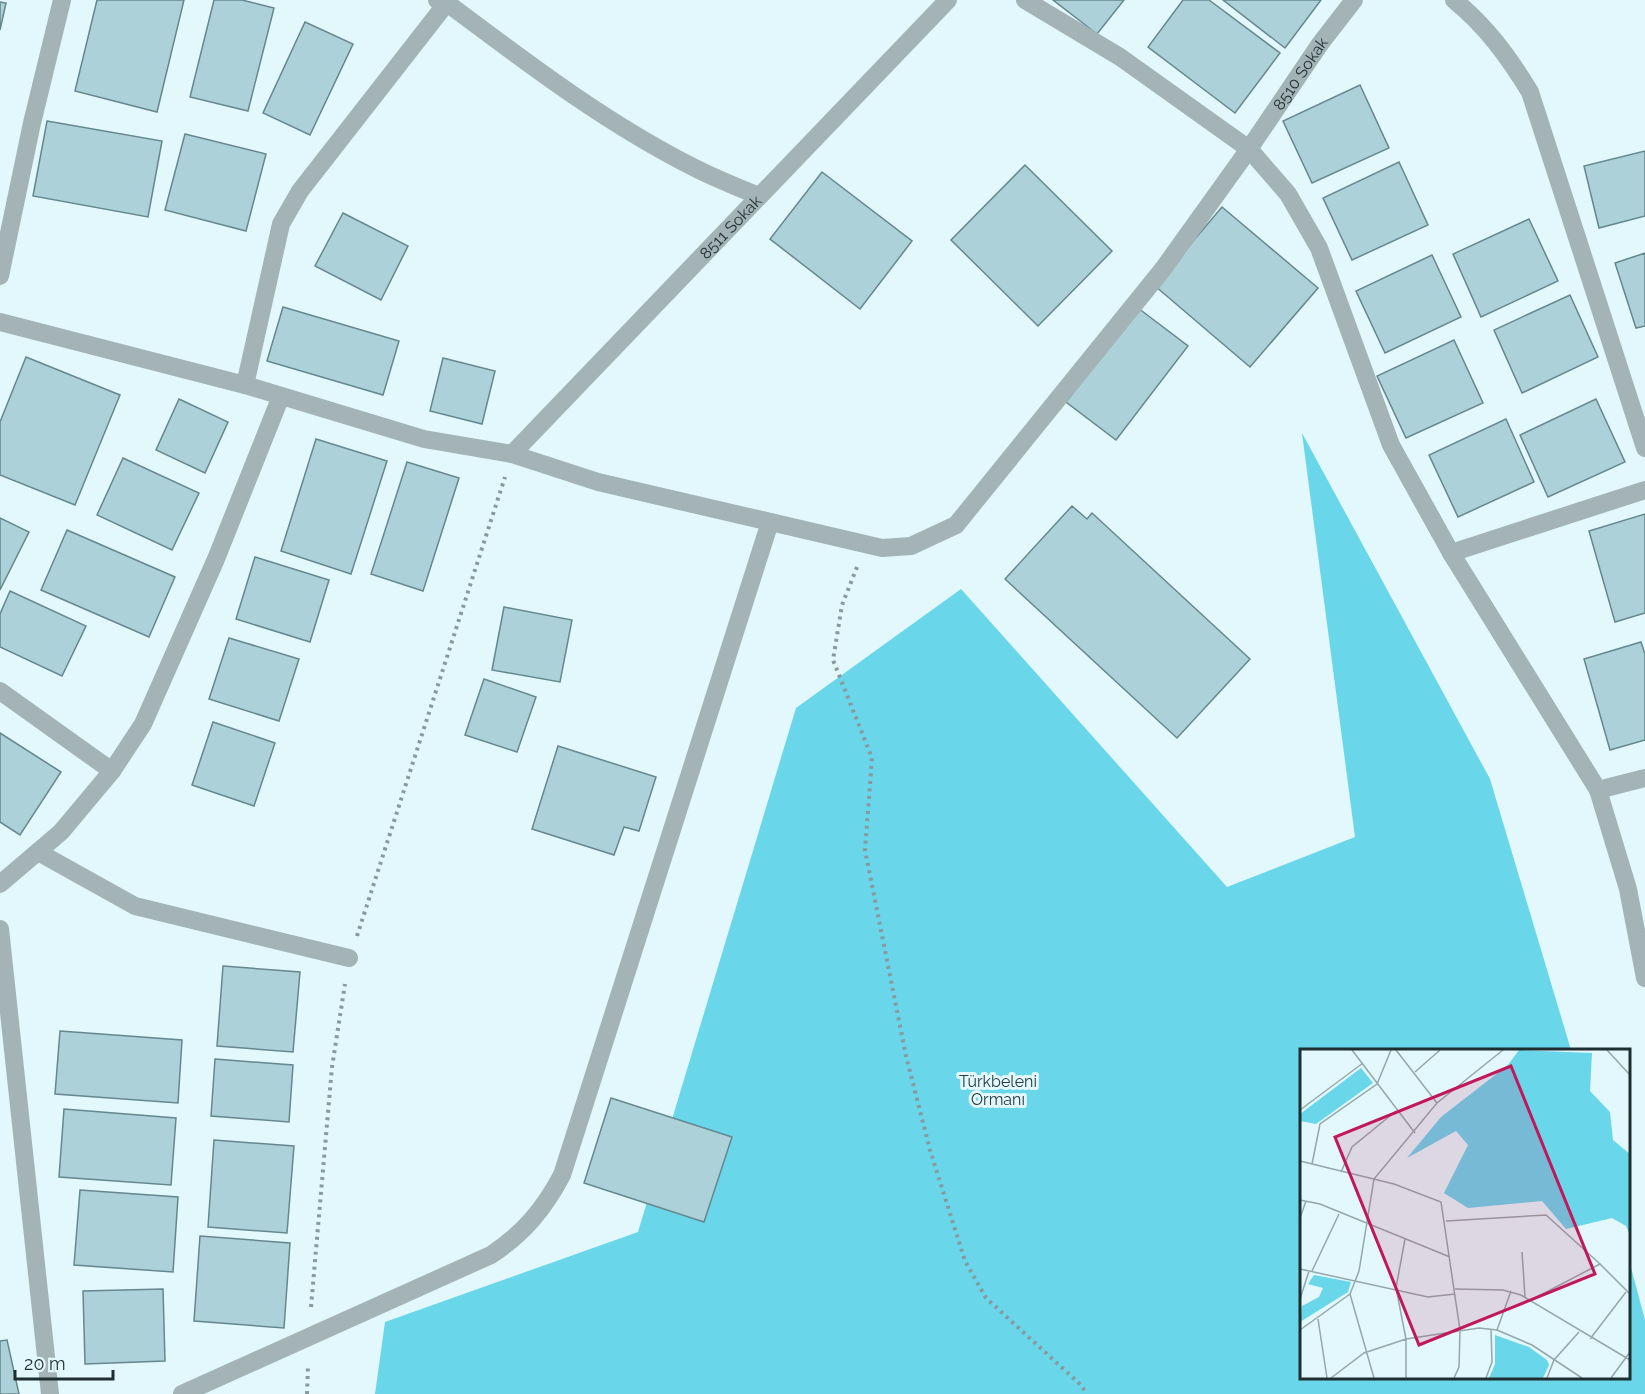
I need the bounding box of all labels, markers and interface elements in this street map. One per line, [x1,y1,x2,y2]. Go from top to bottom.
street label: 8510 Sokak [1269,33,1332,114]
street label: 8511 Sokak [696,191,766,263]
inset map [1300,1049,1630,1379]
park label: Türkbeleni Ormanı [959,1072,1037,1109]
scale bar [15,1343,112,1381]
text: 20 m [24,1353,66,1374]

